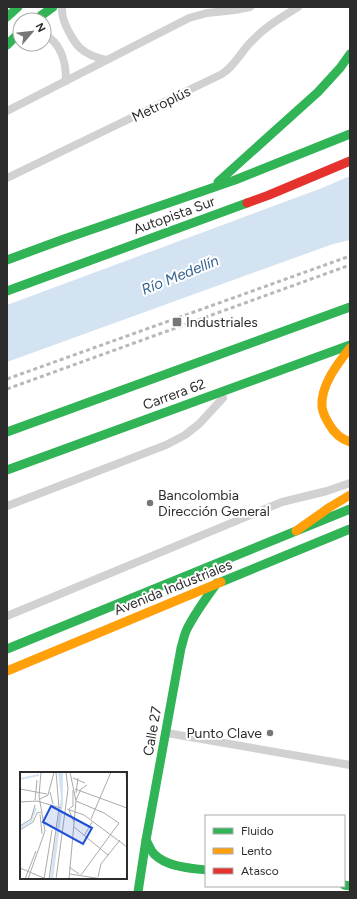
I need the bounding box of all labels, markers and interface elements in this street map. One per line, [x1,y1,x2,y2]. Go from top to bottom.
north arrow [12,12,52,52]
text: N [33,21,48,34]
street label: Metroplús [129,83,193,126]
street label: Autopista Sur [131,193,218,238]
water label: Río Medellín [139,251,221,299]
place label: Industriales [186,314,258,331]
marker: Industriales [171,316,183,328]
street label: Carrera 62 [141,375,208,414]
place label: Bancolombia Dirección General [158,487,270,520]
marker: Bancolombia Dirección General [145,498,155,508]
street label: Avenida Industriales [112,556,235,619]
street label: Calle 27 [140,705,165,757]
place label: Punto Clave [187,725,262,742]
marker: Punto Clave [265,728,275,738]
inset map [20,772,127,879]
legend [205,815,345,887]
text: Fluido [241,824,274,838]
text: Lento [241,844,272,858]
text: Atasco [241,864,279,878]

